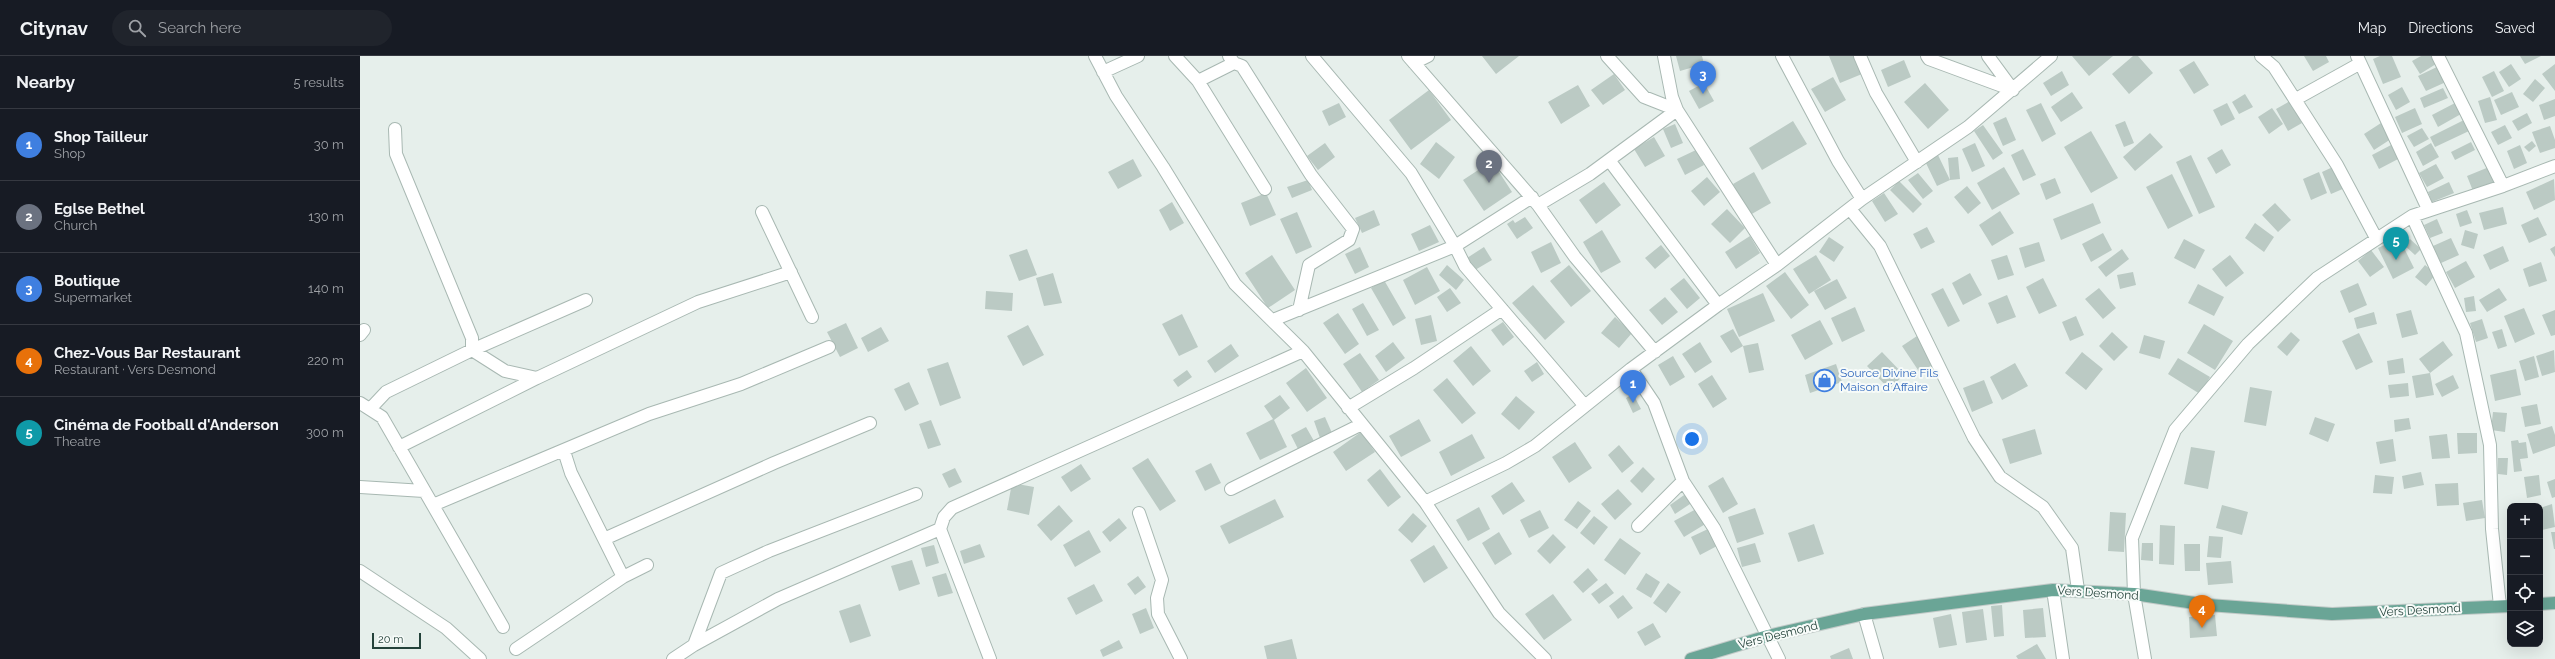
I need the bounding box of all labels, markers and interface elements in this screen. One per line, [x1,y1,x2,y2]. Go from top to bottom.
search box [112,10,392,46]
text: Citynav [20,17,88,39]
icon: search [126,17,148,39]
text: Search here [158,19,241,37]
text: Map [2358,20,2386,36]
text: Directions [2408,20,2473,36]
text: Saved [2495,20,2535,36]
pin: 3 [1690,61,1716,94]
text: Nearby [16,72,75,92]
text: 5 results [293,75,344,90]
text: Shop Tailleur [54,128,148,146]
text: 1 [26,137,32,152]
text: 30 m [314,137,344,152]
text: Shop [54,146,85,161]
pin: 2 [1476,150,1502,183]
text: Eglse Bethel [54,200,145,218]
text: 2 [25,209,33,224]
text: 130 m [308,209,344,224]
text: Church [54,218,97,233]
pin: 5 [2383,227,2409,260]
text: Boutique [54,272,120,290]
text: 3 [25,281,33,296]
text: 140 m [308,281,344,296]
text: Supermarket [54,290,132,305]
text: Chez-Vous Bar Restaurant [54,344,241,362]
text: 4 [25,353,33,368]
text: 220 m [307,353,344,368]
text: Restaurant · Vers Desmond [54,362,216,377]
place label: Source Divine Fils Maison d´Affaire [1840,366,1938,394]
shop icon: Source Divine Fils Maison d´Affaire [1811,367,1837,393]
pin: 1 [1620,370,1646,403]
text: Cinéma de Football d'Anderson [54,416,279,434]
text: 5 [25,425,33,440]
text: 300 m [306,425,344,440]
your location [1682,429,1702,449]
text: Theatre [54,434,101,449]
map controls [2507,503,2543,647]
button: + [2507,503,2543,539]
button: − [2507,539,2543,575]
button: locate [2507,575,2543,611]
street label: Vers Desmond [2057,583,2139,603]
pin: 4 [2189,595,2215,628]
street label: Vers Desmond [2379,601,2461,619]
button: layers [2507,611,2543,647]
street label: Vers Desmond [1737,618,1819,652]
scale bar [372,631,421,650]
text: 20 m [378,633,403,646]

